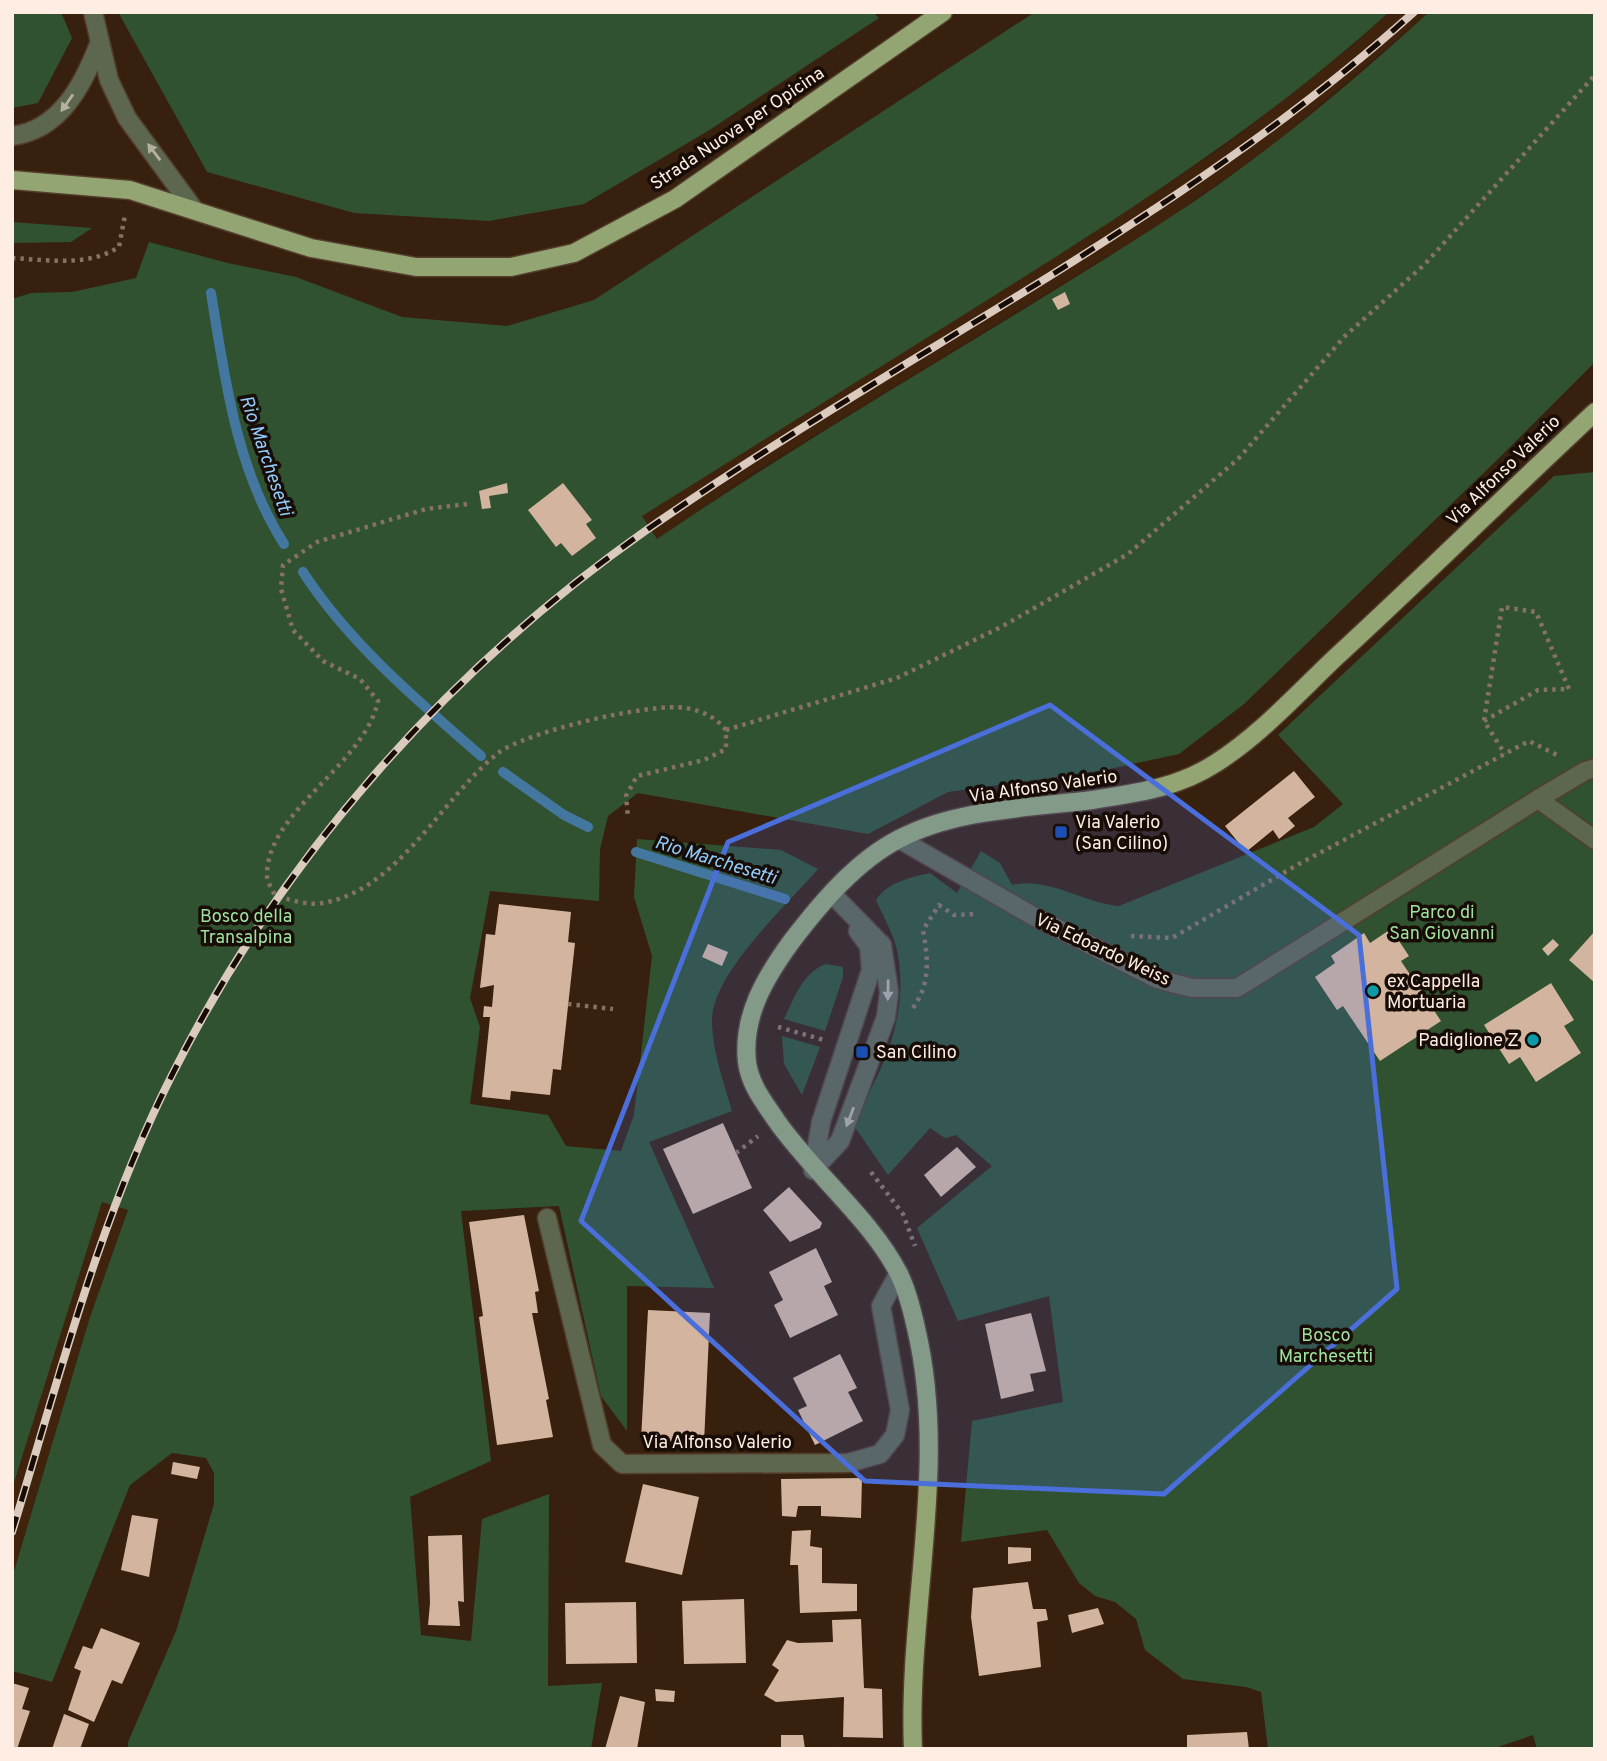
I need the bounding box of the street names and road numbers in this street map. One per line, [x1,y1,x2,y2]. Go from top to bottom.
street label: Strada Nuova per Opicina [646,62,829,196]
street label: Via Alfonso Valerio [1442,411,1566,531]
street label: Via Alfonso Valerio [967,766,1119,809]
street label: Via Edoardo Weiss [1031,909,1174,992]
street label: Via Alfonso Valerio [642,1432,792,1455]

